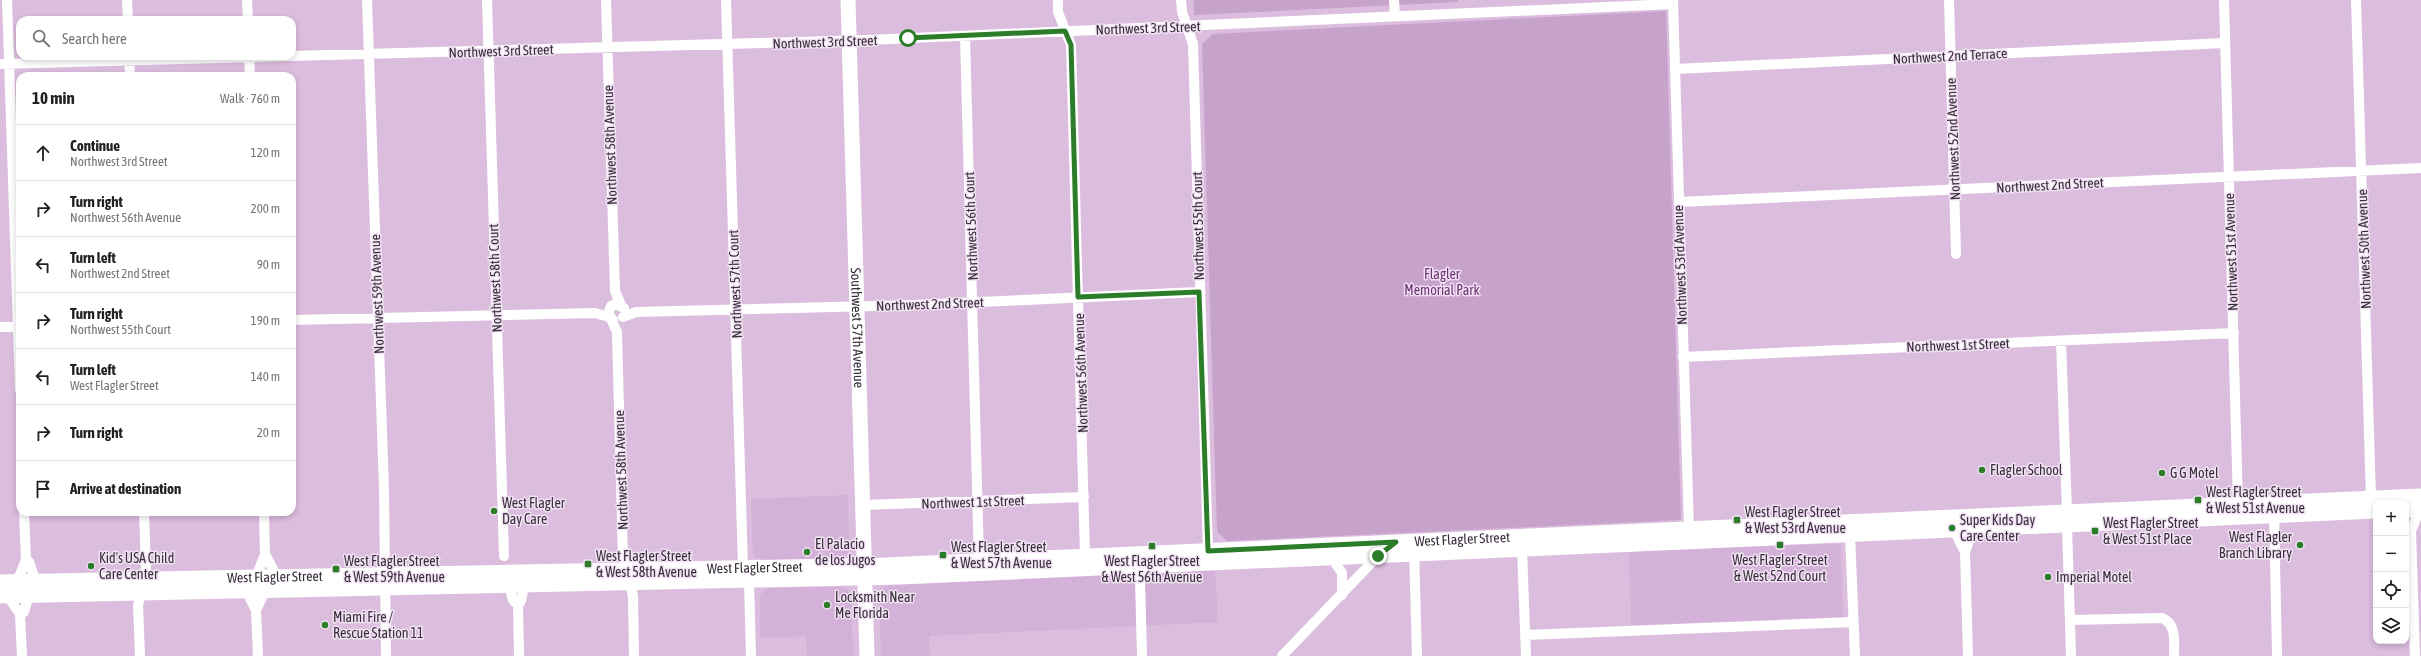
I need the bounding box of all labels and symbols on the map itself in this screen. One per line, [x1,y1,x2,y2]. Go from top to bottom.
street label: Northwest 3rd Street [1095,18,1201,38]
route start [899,29,917,47]
street label: Northwest 3rd Street [772,32,878,52]
street label: Northwest 3rd Street [448,41,554,61]
street label: Northwest 2nd Terrace [1892,45,2008,67]
street label: Northwest 52nd Avenue [1943,78,1963,200]
street label: Northwest 58th Avenue [600,85,620,205]
street label: Northwest 56th Court [961,171,981,281]
street label: Northwest 55th Court [1189,172,1207,280]
street label: Northwest 2nd Street [1996,174,2104,196]
street label: Northwest 50th Avenue [2354,189,2374,309]
street label: Northwest 51st Avenue [2221,193,2241,311]
street label: Northwest 53rd Avenue [1670,205,1690,325]
street label: Northwest 58th Court [485,223,505,333]
street label: Northwest 57th Court [725,229,745,339]
street label: Northwest 59th Avenue [367,234,387,354]
park label: Flagler Memorial Park [1404,266,1480,298]
street label: Southwest 57th Avenue [848,267,867,388]
street label: Northwest 2nd Street [876,294,984,314]
street label: Northwest 56th Avenue [1071,313,1091,433]
street label: Northwest 1st Street [1906,335,2010,355]
street label: Northwest 58th Avenue [611,410,631,530]
place label: Flagler School [1990,462,2063,478]
marker: Flagler School [1977,465,1987,475]
place label: G G Motel [2170,465,2219,481]
marker: G G Motel [2157,468,2167,478]
place label: West Flagler Street & West 51st Avenue [2206,484,2305,516]
street label: Northwest 1st Street [921,492,1025,512]
place label: West Flagler Day Care [502,495,566,527]
marker: West Flagler Street & West 51st Avenue [2193,495,2203,505]
place label: West Flagler Street & West 53rd Avenue [1745,504,1846,536]
marker: West Flagler Day Care [489,506,499,516]
place label: Super Kids Day Care Center [1960,512,2036,544]
marker: West Flagler Street & West 53rd Avenue [1732,515,1742,525]
place label: West Flagler Street & West 51st Place [2103,515,2199,547]
marker: Super Kids Day Care Center [1947,523,1957,533]
marker: West Flagler Street & West 51st Place [2090,526,2100,536]
street label: West Flagler Street [1414,529,1510,549]
place label: West Flagler Branch Library [2219,529,2293,561]
place label: El Palacio de los Jugos [815,536,875,568]
place label: West Flagler Street & West 57th Avenue [951,539,1052,571]
marker: West Flagler Street & West 52nd Court [1775,540,1785,550]
marker: West Flagler Branch Library [2295,540,2305,550]
marker: West Flagler Street & West 56th Avenue [1147,541,1157,551]
marker: El Palacio de los Jugos [802,547,812,557]
route end [1369,547,1387,565]
place label: West Flagler Street & West 58th Avenue [596,548,697,580]
place label: Kid's USA Child Care Center [99,550,174,582]
marker: West Flagler Street & West 57th Avenue [938,550,948,560]
place label: West Flagler Street & West 52nd Court [1732,552,1828,584]
place label: West Flagler Street & West 59th Avenue [344,553,445,585]
place label: West Flagler Street & West 56th Avenue [1102,553,1202,585]
marker: West Flagler Street & West 58th Avenue [583,559,593,569]
street label: West Flagler Street [707,559,803,576]
marker: Kid's USA Child Care Center [86,561,96,571]
marker: West Flagler Street & West 59th Avenue [331,564,341,574]
street label: West Flagler Street [227,568,323,586]
place label: Imperial Motel [2056,569,2132,585]
marker: Imperial Motel [2043,572,2053,582]
place label: Locksmith Near Me Florida [835,589,915,621]
marker: Locksmith Near Me Florida [822,600,832,610]
place label: Miami Fire / Rescue Station 11 [333,609,424,641]
marker: Miami Fire / Rescue Station 11 [320,620,330,630]

